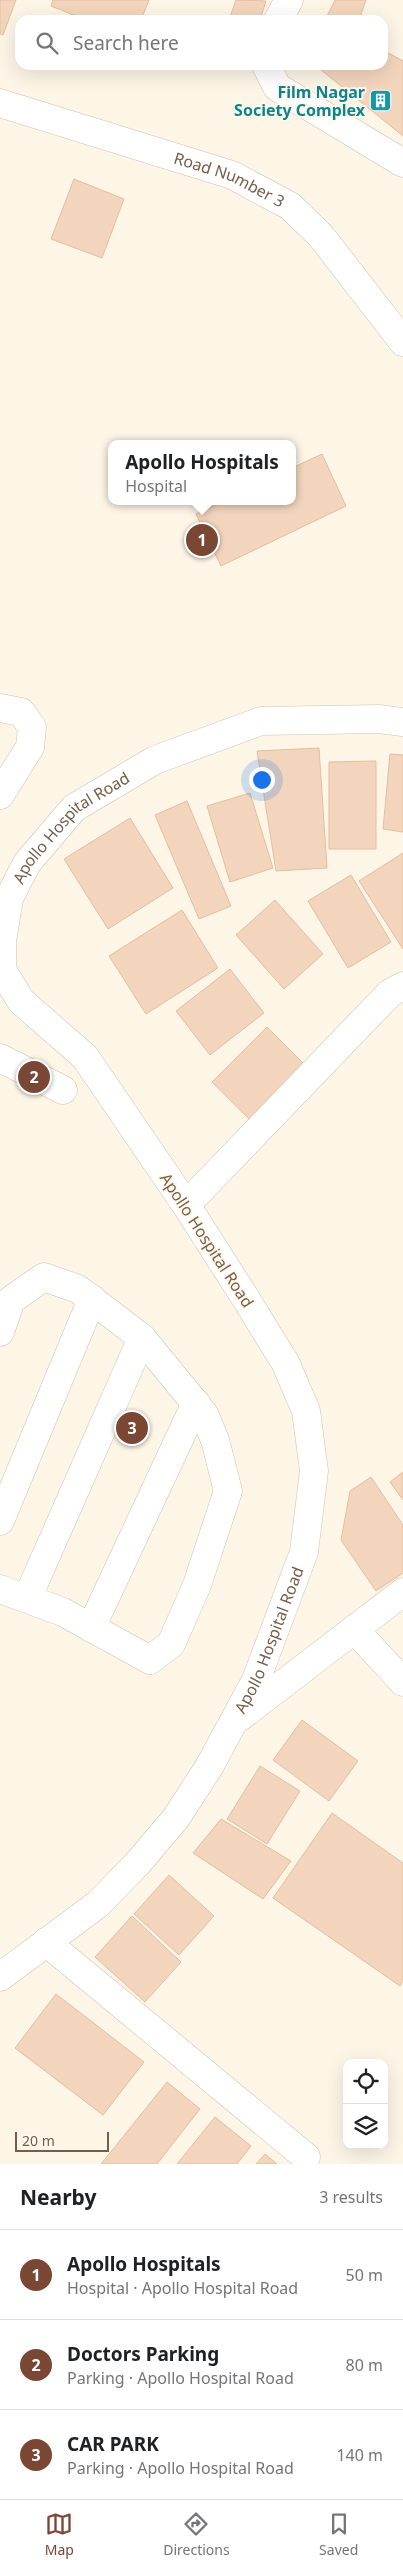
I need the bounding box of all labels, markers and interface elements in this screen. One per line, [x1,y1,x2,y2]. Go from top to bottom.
search box [15,15,388,70]
icon: search [33,29,61,57]
text: Search here [73,30,179,56]
place label: Film Nagar Society Complex [234,81,366,121]
building icon: Film Nagar Society Complex [369,89,393,113]
street label: Road Number 3 [171,147,289,212]
popup [108,440,296,505]
text: Apollo Hospitals [125,449,279,475]
text: Hospital [125,475,187,497]
pin: 1 [186,521,218,559]
street label: Apollo Hospital Road [7,767,134,887]
your location [249,767,275,793]
pin: 2 [18,1058,50,1096]
street label: Apollo Hospital Road [155,1168,259,1312]
pin: 3 [116,1409,148,1447]
street label: Apollo Hospital Road [229,1563,309,1717]
map controls [343,2059,388,2149]
button: locate [343,2059,388,2104]
button: layers [343,2104,388,2149]
scale bar [15,2129,109,2152]
text: 20 m [22,2131,55,2150]
text: Nearby [20,2183,96,2211]
text: 3 results [319,2186,383,2208]
text: Apollo Hospitals [67,2251,221,2277]
text: 1 [31,2264,41,2286]
text: 50 m [346,2264,383,2286]
text: Hospital · Apollo Hospital Road [67,2277,298,2299]
text: Doctors Parking [67,2341,219,2367]
text: 2 [31,2354,41,2376]
text: 80 m [346,2354,383,2376]
text: Parking · Apollo Hospital Road [67,2367,294,2389]
text: CAR PARK [67,2431,159,2457]
text: 3 [31,2444,41,2466]
text: 140 m [336,2444,383,2466]
text: Parking · Apollo Hospital Road [67,2457,294,2479]
tab: Map [45,2510,74,2559]
tab: Directions [163,2510,230,2559]
tab: Saved [319,2510,358,2559]

